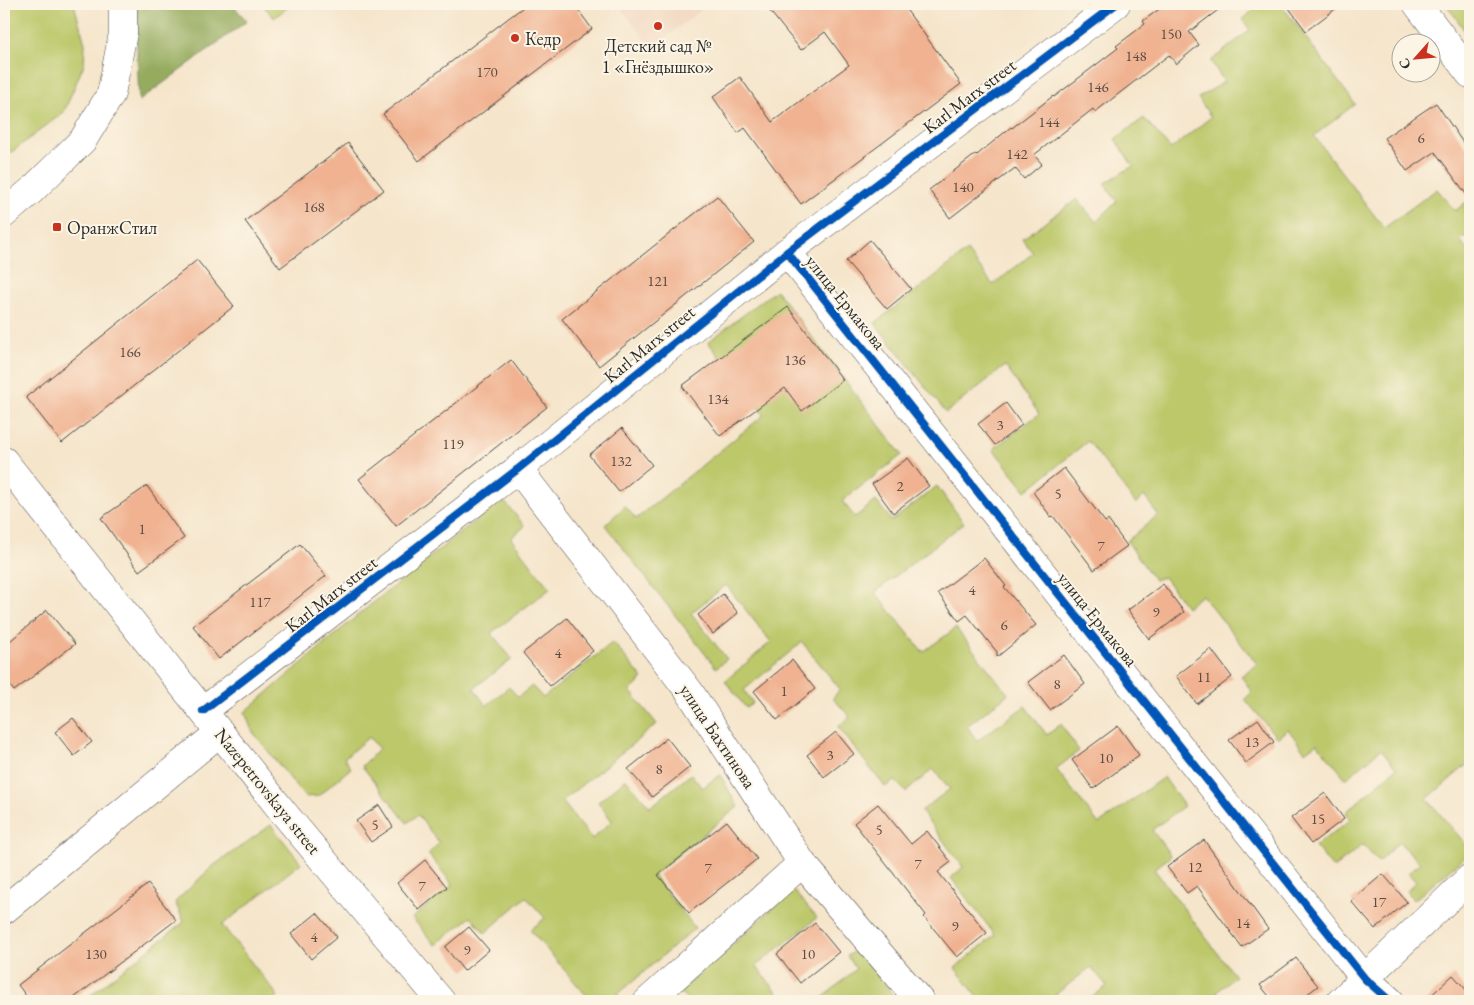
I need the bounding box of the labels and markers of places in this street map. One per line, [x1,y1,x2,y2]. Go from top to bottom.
marker: Детский сад № 1 «Гнёздышко» [652,20,664,32]
place label: Кедр [525,27,561,50]
marker: Кедр [509,32,521,44]
place label: Детский сад № 1 «Гнёздышко» [602,34,714,78]
place label: ОранжСтил [67,216,158,239]
marker: ОранжСтил [51,221,63,233]

